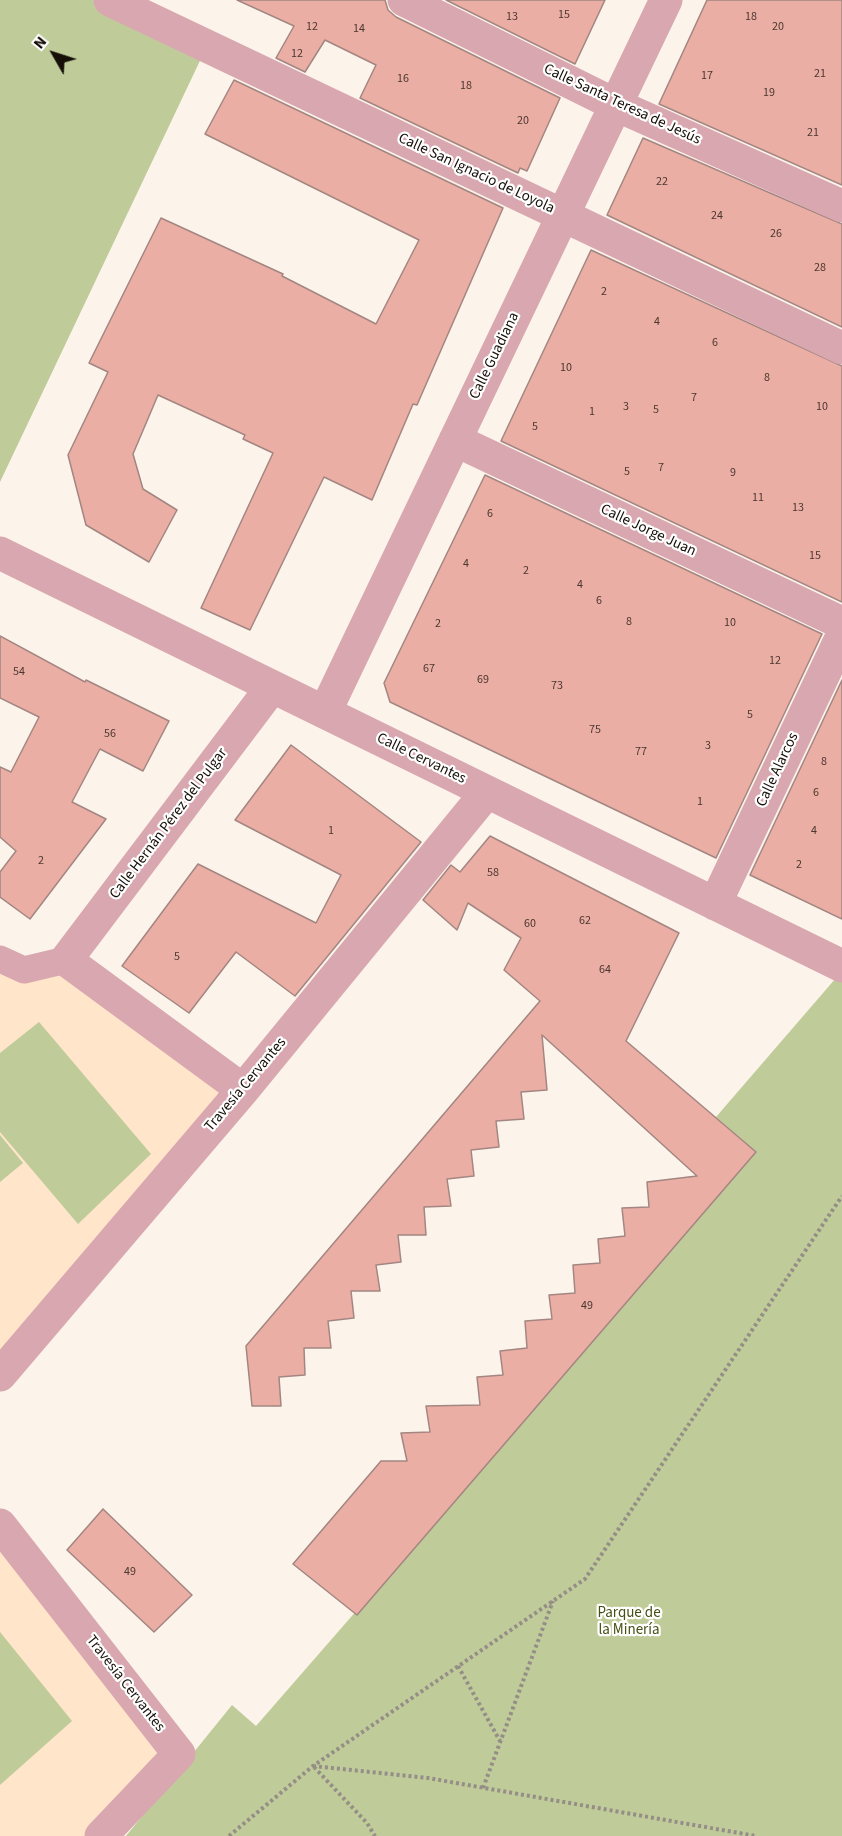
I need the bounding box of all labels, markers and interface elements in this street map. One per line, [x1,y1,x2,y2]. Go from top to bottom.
house number: 15 [558,8,570,22]
house number: 13 [506,10,518,24]
house number: 18 [745,10,757,24]
house number: 12 [306,20,318,34]
house number: 20 [772,20,784,34]
house number: 14 [353,22,365,36]
north arrow [24,24,84,84]
text: N [28,32,52,54]
house number: 12 [291,47,303,61]
street label: Calle Santa Teresa de Jesús [541,61,703,149]
house number: 21 [814,67,826,81]
house number: 17 [701,69,713,83]
house number: 16 [397,72,409,86]
house number: 18 [460,79,472,93]
house number: 19 [763,86,775,100]
house number: 20 [517,114,529,128]
house number: 21 [807,126,819,140]
street label: Calle San Ignacio de Loyola [395,130,557,218]
house number: 22 [656,175,668,189]
house number: 24 [711,209,723,223]
house number: 26 [770,227,782,241]
house number: 28 [814,261,826,275]
house number: 2 [601,285,607,299]
street label: Calle Guadiana [466,310,524,402]
house number: 4 [654,315,660,329]
house number: 6 [712,336,718,350]
house number: 10 [560,361,572,375]
house number: 8 [764,371,770,385]
house number: 7 [691,391,697,405]
house number: 3 [623,400,629,414]
house number: 10 [816,400,828,414]
house number: 5 [653,403,659,417]
house number: 1 [589,405,595,419]
house number: 5 [532,420,538,434]
house number: 7 [658,461,664,475]
house number: 5 [624,465,630,479]
house number: 9 [730,466,736,480]
house number: 11 [752,491,764,505]
street label: Calle Jorge Juan [597,501,699,561]
house number: 13 [792,501,804,515]
house number: 6 [487,507,493,521]
house number: 15 [809,549,821,563]
house number: 4 [463,557,469,571]
house number: 2 [523,564,529,578]
house number: 4 [577,578,583,592]
house number: 6 [596,594,602,608]
house number: 8 [626,615,632,629]
house number: 10 [724,616,736,630]
house number: 2 [435,617,441,631]
house number: 12 [769,654,781,668]
house number: 67 [423,662,435,676]
house number: 54 [13,665,25,679]
house number: 69 [477,673,489,687]
house number: 73 [551,679,563,693]
house number: 5 [747,708,753,722]
house number: 75 [589,723,601,737]
house number: 56 [104,727,116,741]
street label: Calle Cervantes [374,730,468,788]
street label: Calle Alarcos [753,730,803,810]
house number: 3 [705,739,711,753]
street label: Calle Hernán Pérez del Pulgar [106,745,232,903]
house number: 77 [635,745,647,759]
house number: 8 [821,755,827,769]
house number: 6 [813,786,819,800]
house number: 1 [697,795,703,809]
house number: 1 [328,824,334,838]
house number: 4 [811,824,817,838]
house number: 2 [38,854,44,868]
house number: 2 [796,858,802,872]
house number: 58 [487,866,499,880]
house number: 62 [579,914,591,928]
house number: 60 [524,917,536,931]
house number: 5 [174,950,180,964]
house number: 64 [599,963,611,977]
street label: Travesía Cervantes [201,1034,291,1136]
house number: 49 [581,1299,593,1313]
house number: 49 [124,1565,136,1579]
park label: Parque de la Minería [597,1605,661,1640]
street label: Travesía Cervantes [82,1632,168,1736]

